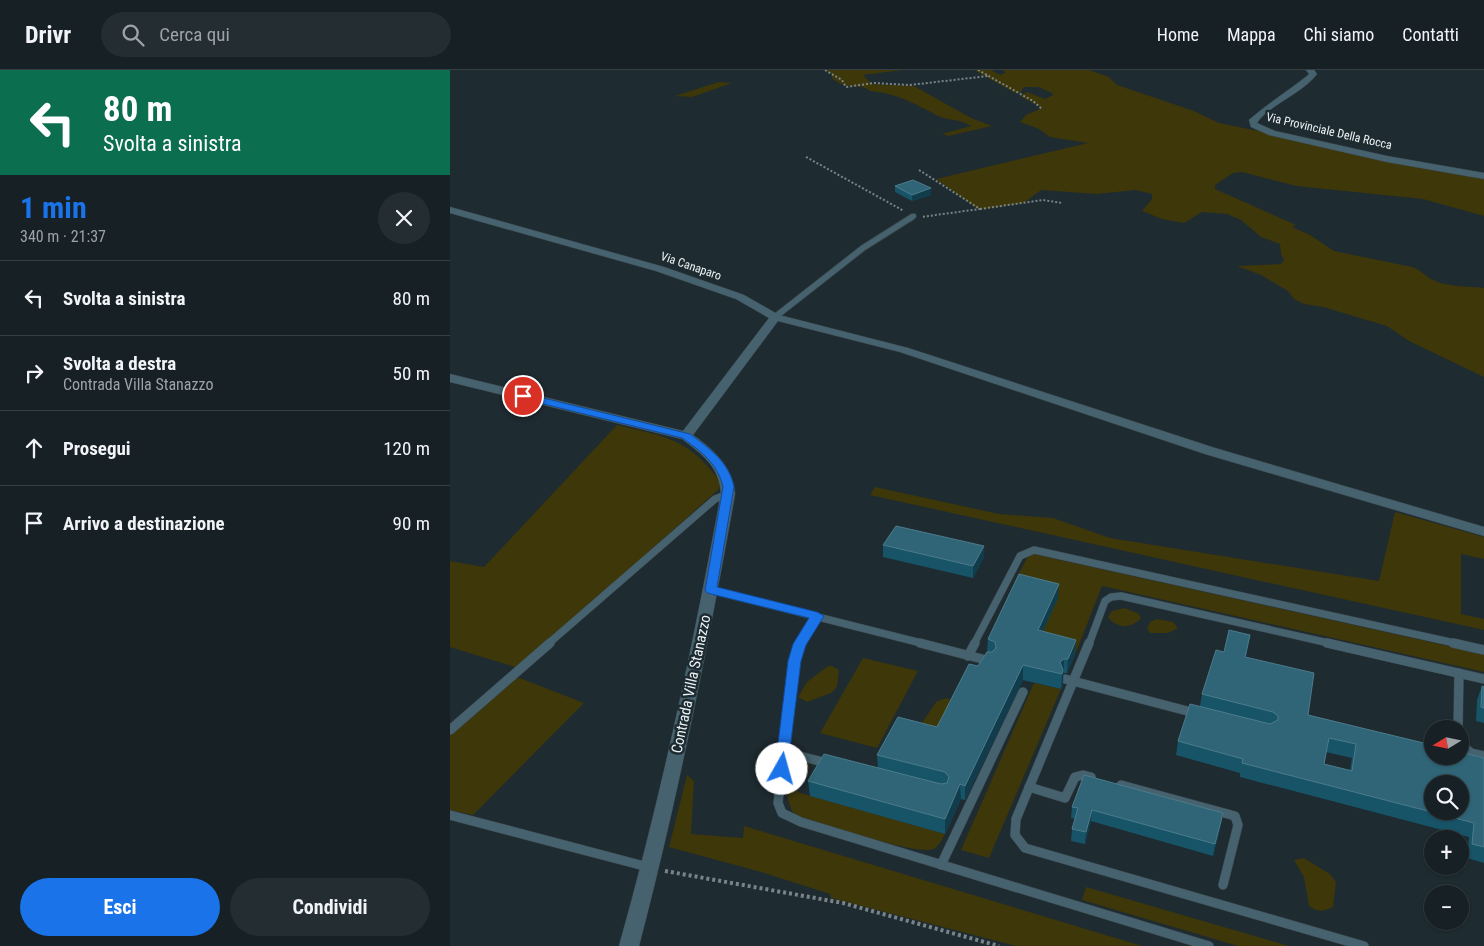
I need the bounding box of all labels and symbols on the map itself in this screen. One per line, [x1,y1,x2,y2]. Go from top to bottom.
street label: Via Provinciale Della Rocca [1265,110,1394,152]
street label: Via Canaparo [659,249,723,283]
pin [502,375,544,417]
street label: Contrada Villa Stanazzo [668,613,714,755]
north arrow [1424,720,1469,765]
position arrow [755,742,807,794]

